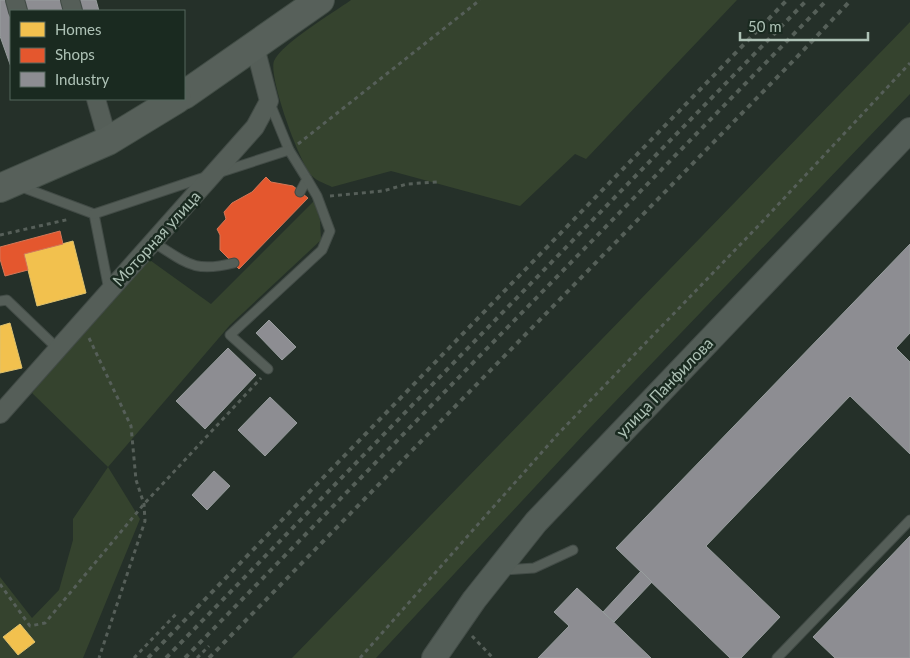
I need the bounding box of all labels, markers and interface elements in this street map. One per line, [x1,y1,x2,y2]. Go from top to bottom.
legend [10,10,185,100]
scale bar [740,10,868,42]
text: 50 m [748,17,782,35]
text: Homes [55,20,101,38]
text: Shops [55,45,95,63]
text: Industry [55,70,110,88]
street label: Моторная улица [108,186,204,290]
street label: улица Панфилова [612,333,716,441]

